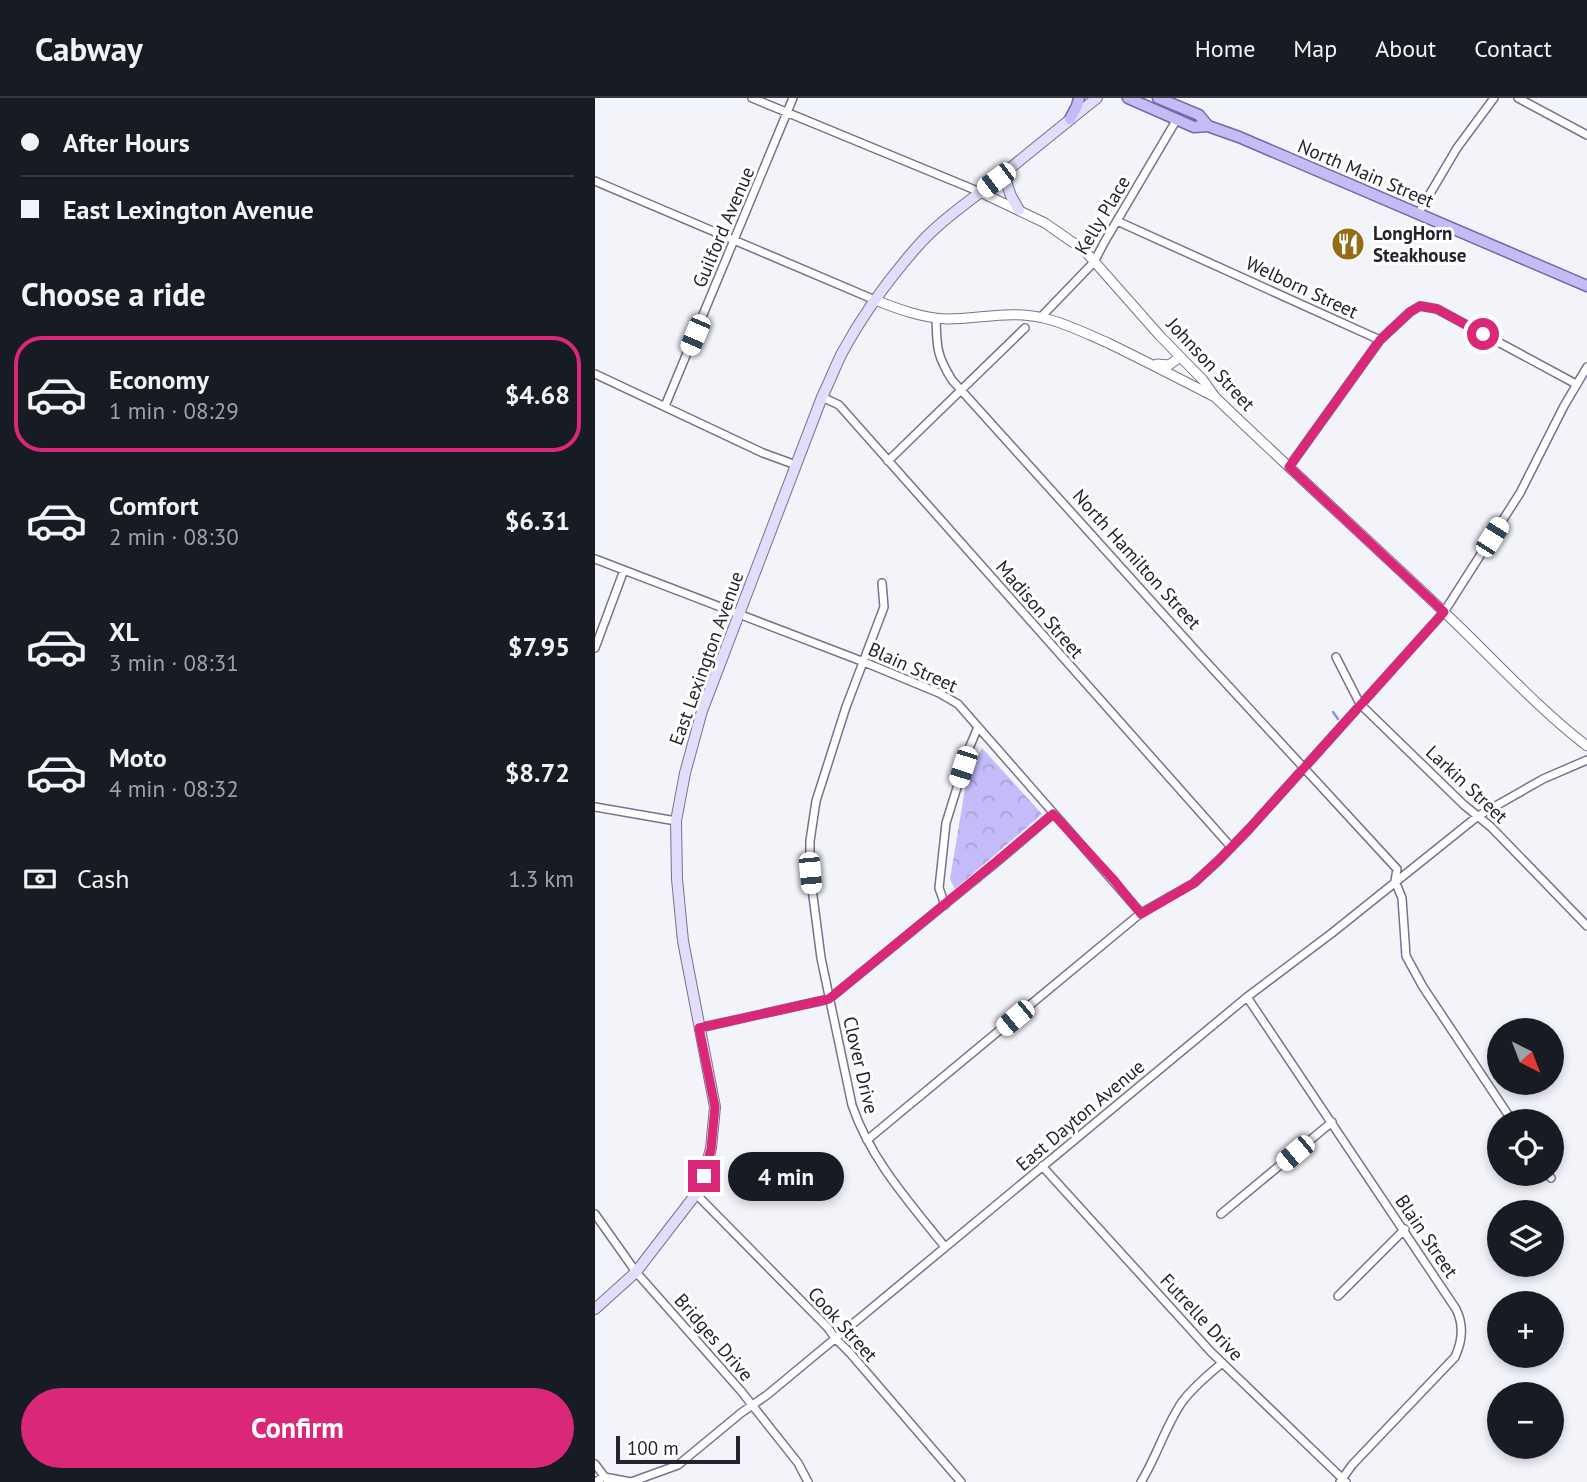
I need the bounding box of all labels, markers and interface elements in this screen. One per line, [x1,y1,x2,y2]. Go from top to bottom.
text: Cabway [35,27,143,70]
text: Home [1195,33,1255,64]
text: Map [1293,33,1337,64]
text: About [1375,33,1436,64]
text: Contact [1474,33,1552,64]
text: After Hours [63,126,190,159]
street label: North Main Street [1294,134,1438,213]
car [973,159,1020,201]
street label: Guilford Avenue [687,163,759,291]
street label: Kelly Place [1069,171,1135,259]
text: East Lexington Avenue [63,193,314,226]
place label: LongHorn Steakhouse [1373,221,1466,267]
restaurant icon: LongHorn Steakhouse [1329,225,1367,263]
street label: Welborn Street [1242,251,1362,324]
text: Choose a ride [21,273,206,315]
car [678,312,713,358]
street label: Johnson Street [1161,312,1261,416]
route start [1467,318,1499,350]
icon: car [25,363,88,426]
text: Economy [109,363,209,396]
text: $4.68 [505,378,570,411]
text: 1 min · 08:29 [109,396,239,425]
street label: North Hamilton Street [1068,484,1207,635]
icon: car [25,489,88,552]
text: Comfort [109,489,199,522]
text: $6.31 [505,504,570,537]
car [1472,514,1513,560]
text: 2 min · 08:30 [109,522,239,551]
street label: Madison Street [991,555,1089,663]
street label: East Lexington Avenue [663,568,749,748]
icon: car [25,615,88,678]
text: XL [109,615,139,648]
text: $7.95 [508,630,570,663]
street label: Blain Street [865,637,962,698]
text: 3 min · 08:31 [109,648,239,677]
street label: Larkin Street [1421,740,1513,828]
icon: car [25,741,88,804]
text: Moto [109,741,167,774]
car [947,744,980,790]
text: $8.72 [505,756,570,789]
text: 4 min · 08:32 [109,774,239,803]
car [798,851,823,895]
icon: cash [21,860,59,898]
text: Cash [77,862,129,895]
text: 1.3 km [508,864,574,893]
car [993,996,1038,1040]
street label: Clover Drive [838,1014,884,1116]
north arrow [1487,1018,1565,1096]
map controls [1487,1018,1564,1459]
street label: East Dayton Avenue [1011,1054,1149,1176]
button: locate [1487,1109,1564,1186]
car [1273,1131,1318,1175]
callout: 4 min [729,1152,844,1200]
route end [688,1160,720,1192]
text: 4 min [758,1162,814,1191]
street label: Blain Street [1390,1190,1464,1283]
button: layers [1487,1200,1564,1277]
street label: Futrelle Drive [1155,1268,1249,1366]
street label: Cook Street [803,1282,883,1367]
street label: Bridges Drive [669,1288,759,1386]
button: + [1487,1291,1564,1368]
button: − [1487,1382,1564,1459]
button: Confirm [21,1388,574,1468]
scale bar [616,1433,740,1465]
text: 100 m [627,1436,679,1460]

